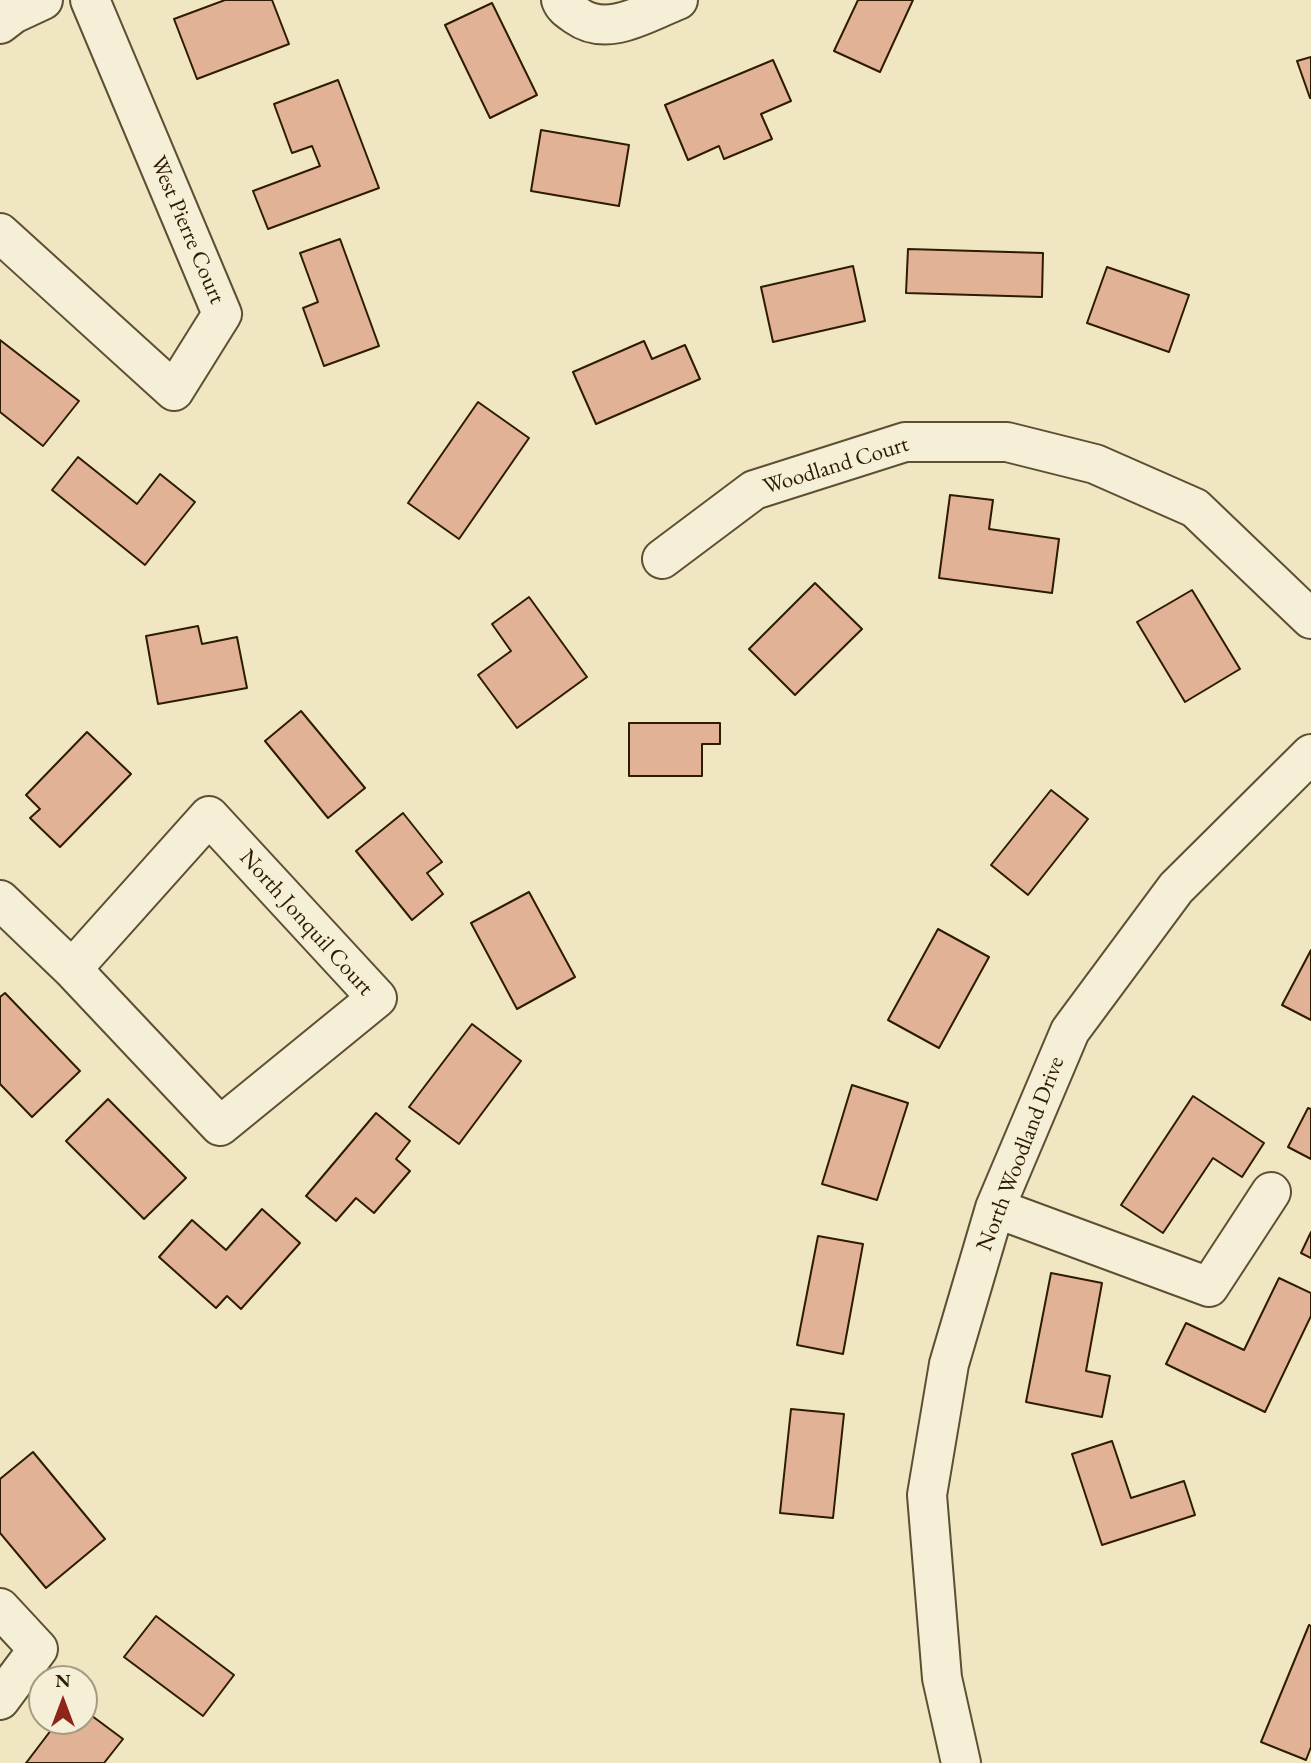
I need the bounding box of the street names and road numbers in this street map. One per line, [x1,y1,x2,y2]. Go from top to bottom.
street label: West Pierre Court [143,152,231,308]
street label: Woodland Court [760,431,912,501]
street label: North Jonquil Court [233,844,379,1002]
street label: North Woodland Drive [971,1053,1071,1255]

